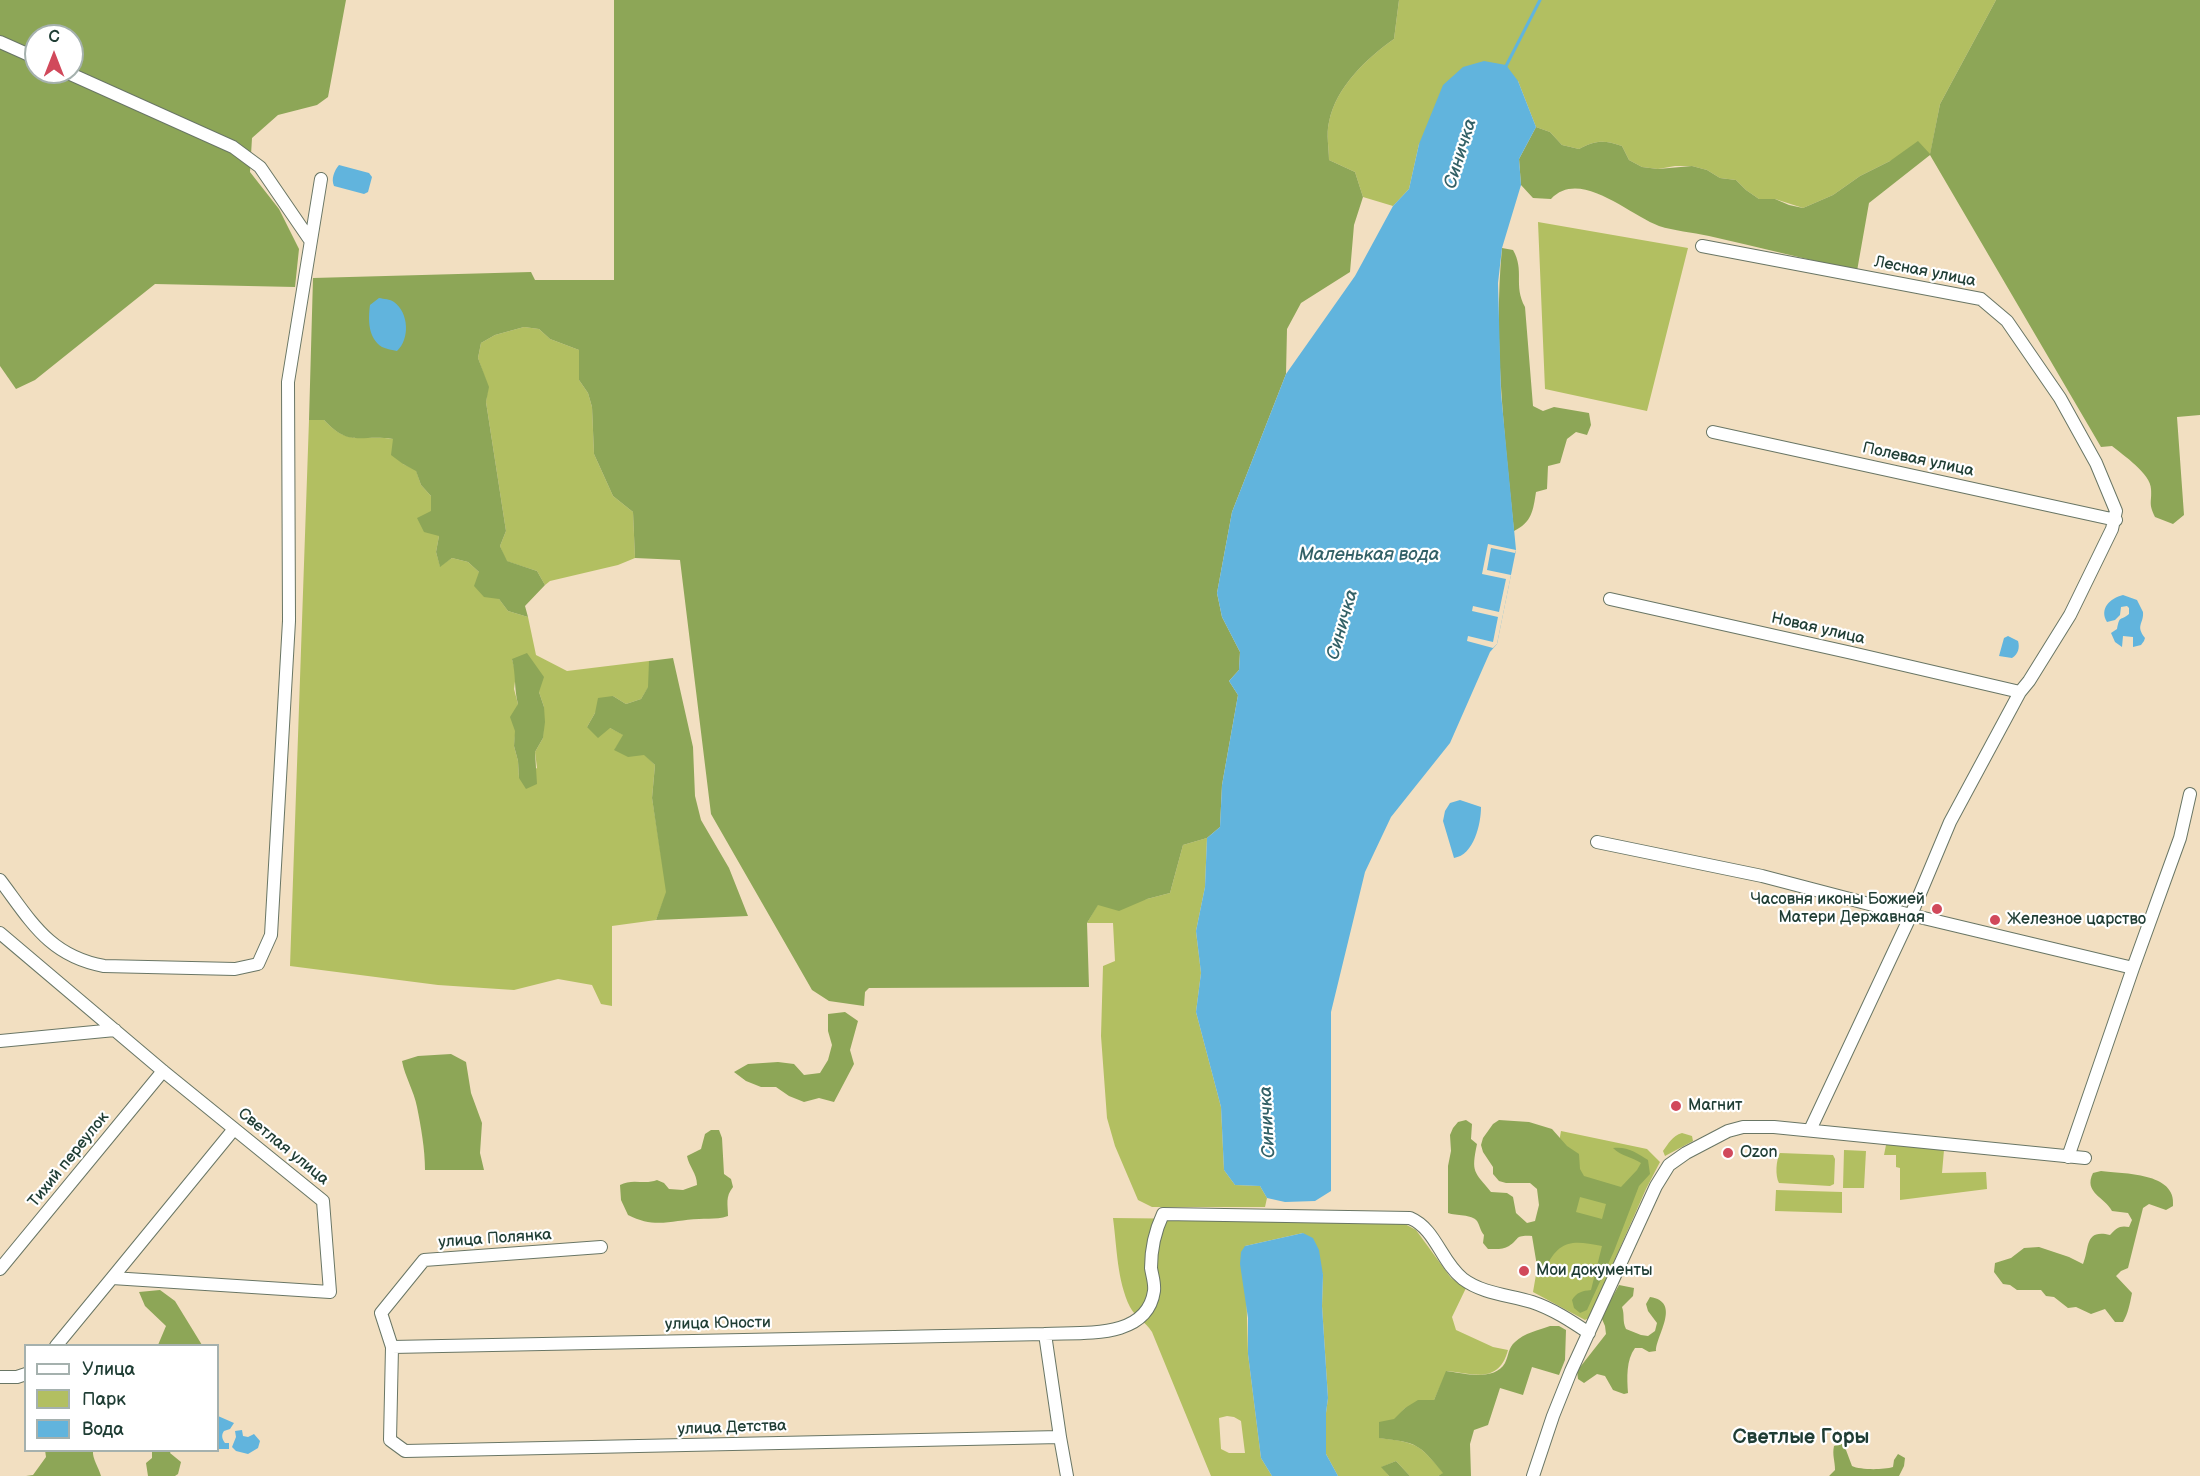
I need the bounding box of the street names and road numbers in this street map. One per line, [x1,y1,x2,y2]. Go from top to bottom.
street label: Лесная улица [1873,253,1977,291]
street label: Полевая улица [1861,439,1975,481]
street label: Новая улица [1769,609,1867,649]
street label: Светлая улица [234,1104,332,1190]
street label: Тихий переулок [25,1108,113,1212]
street label: улица Полянка [438,1225,552,1253]
street label: улица Юности [665,1313,771,1335]
street label: улица Детства [677,1417,787,1439]

